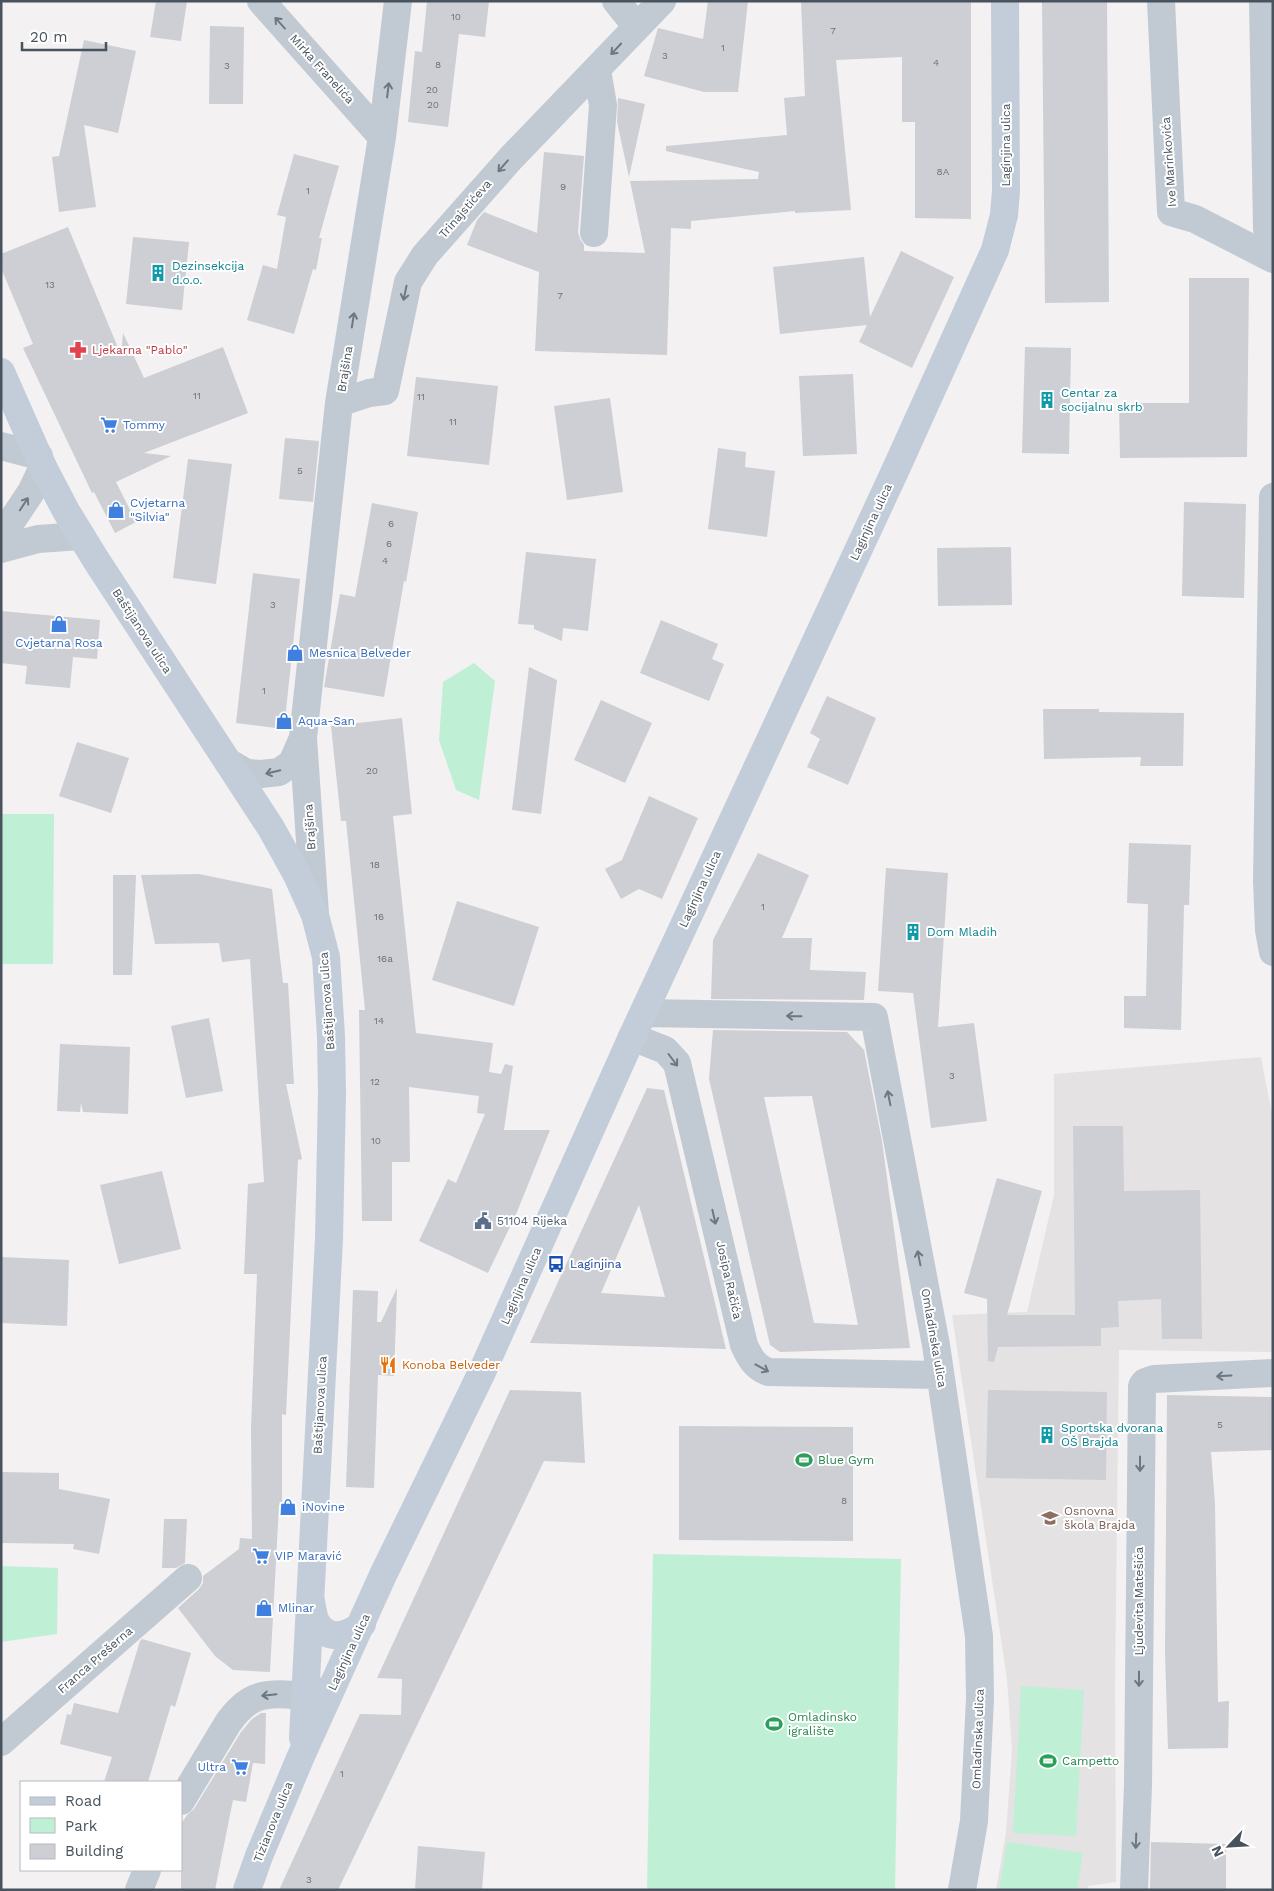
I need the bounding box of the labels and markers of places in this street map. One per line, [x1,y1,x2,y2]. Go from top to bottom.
place label: Dezinsekcija d.o.o. [172,259,245,287]
building icon: Dezinsekcija d.o.o. [148,263,168,283]
pharmacy icon: Ljekarna "Pablo" [68,340,88,360]
place label: Ljekarna "Pablo" [92,343,188,357]
place label: Centar za socijalnu skrb [1061,386,1143,414]
building icon: Centar za socijalnu skrb [1037,390,1057,410]
supermarket icon: Tommy [99,415,119,435]
place label: Tommy [123,418,166,432]
place label: Cvjetarna "Silvia" [130,496,186,524]
shop icon: Cvjetarna "Silvia" [106,500,126,520]
shop icon: Cvjetarna Rosa [49,614,69,634]
place label: Cvjetarna Rosa [15,636,103,650]
shop icon: Mesnica Belveder [285,643,305,663]
place label: Mesnica Belveder [309,646,411,660]
shop icon: Aqua-San [274,711,294,731]
place label: Aqua-San [298,714,355,728]
building icon: Dom Mladih [903,922,923,942]
place label: Dom Mladih [927,925,997,939]
public building icon: 51104 Rijeka [473,1211,493,1231]
place label: 51104 Rijeka [497,1214,567,1228]
bus stop icon: Laginjina [546,1254,566,1274]
place label: Laginjina [570,1257,622,1271]
restaurant icon: Konoba Belveder [378,1355,398,1375]
place label: Konoba Belveder [402,1358,500,1372]
place label: Sportska dvorana OŠ Brajda [1061,1421,1163,1449]
building icon: Sportska dvorana OŠ Brajda [1037,1425,1057,1445]
sports icon: Blue Gym [794,1450,814,1470]
place label: Blue Gym [818,1453,874,1467]
shop icon: iNovine [278,1497,298,1517]
place label: iNovine [302,1500,345,1514]
place label: Osnovna škola Brajda [1064,1504,1135,1532]
school or university icon: Osnovna škola Brajda [1040,1508,1060,1528]
supermarket icon: VIP Maravić [251,1546,271,1566]
place label: VIP Maravić [275,1549,342,1563]
shop icon: Mlinar [254,1598,274,1618]
place label: Mlinar [278,1601,314,1615]
place label: Omladinsko igralište [788,1710,857,1738]
sports icon: Omladinsko igralište [764,1714,784,1734]
sports icon: Campetto [1038,1751,1058,1771]
place label: Campetto [1062,1754,1119,1768]
supermarket icon: Ultra [230,1757,250,1777]
place label: Ultra [198,1760,226,1774]

